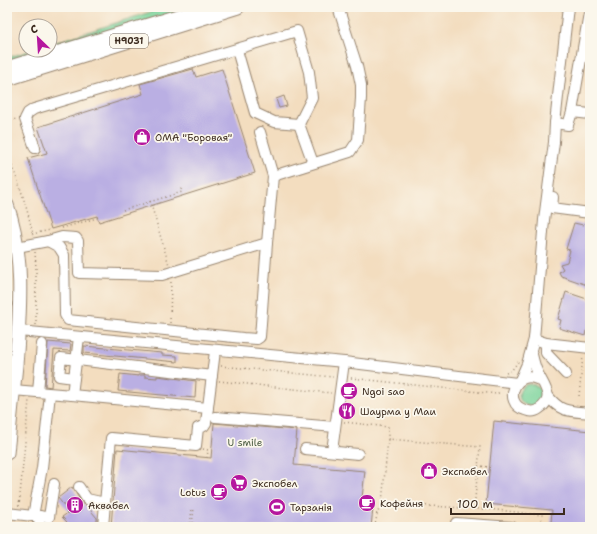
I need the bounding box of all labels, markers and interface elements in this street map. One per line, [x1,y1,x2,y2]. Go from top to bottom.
north arrow [18,18,58,58]
text: С [28,21,40,38]
road number: Н9031 [110,34,148,48]
shop icon: ОМА "Боровая" [132,127,152,147]
place label: ОМА "Боровая" [155,131,232,144]
cafe icon: Ngoi sao [339,381,359,401]
place label: Ngoi sao [362,385,405,398]
restaurant icon: Шаурма у Маи [337,401,357,421]
place label: Шаурма у Маи [360,405,436,418]
park label: U smile [228,436,263,449]
shop icon: Экспабел [419,461,439,481]
place label: Экспабел [442,465,488,478]
supermarket icon: Экспобел [229,473,249,493]
place label: Экспобел [252,477,298,490]
cafe icon: Lotus [209,482,229,502]
place label: Lotus [180,486,206,499]
scale bar [451,490,564,516]
cafe icon: Кофейня [357,493,377,513]
building icon: Аквабел [65,495,85,515]
text: 100 m [457,496,493,512]
sports icon: Тарзанія [267,497,287,517]
place label: Кофейня [380,497,423,510]
place label: Аквабел [88,499,130,512]
place label: Тарзанія [290,501,332,514]

